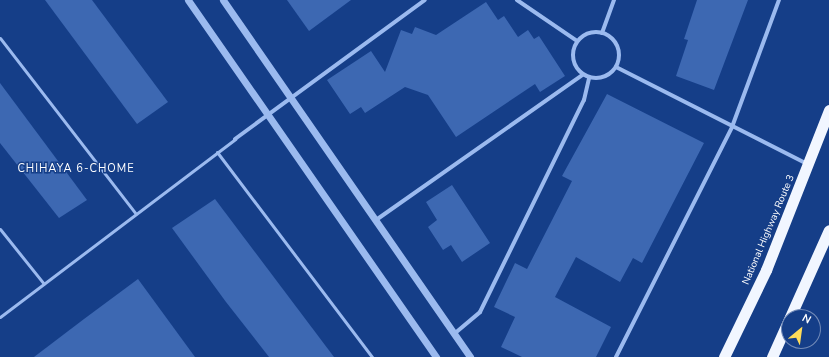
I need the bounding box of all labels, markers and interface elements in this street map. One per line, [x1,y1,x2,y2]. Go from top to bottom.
district label: CHIHAYA 6-CHOME [17,162,135,176]
street label: National Highway Route 3 [740,173,798,287]
north arrow [781,309,821,349]
text: N [799,310,814,327]

